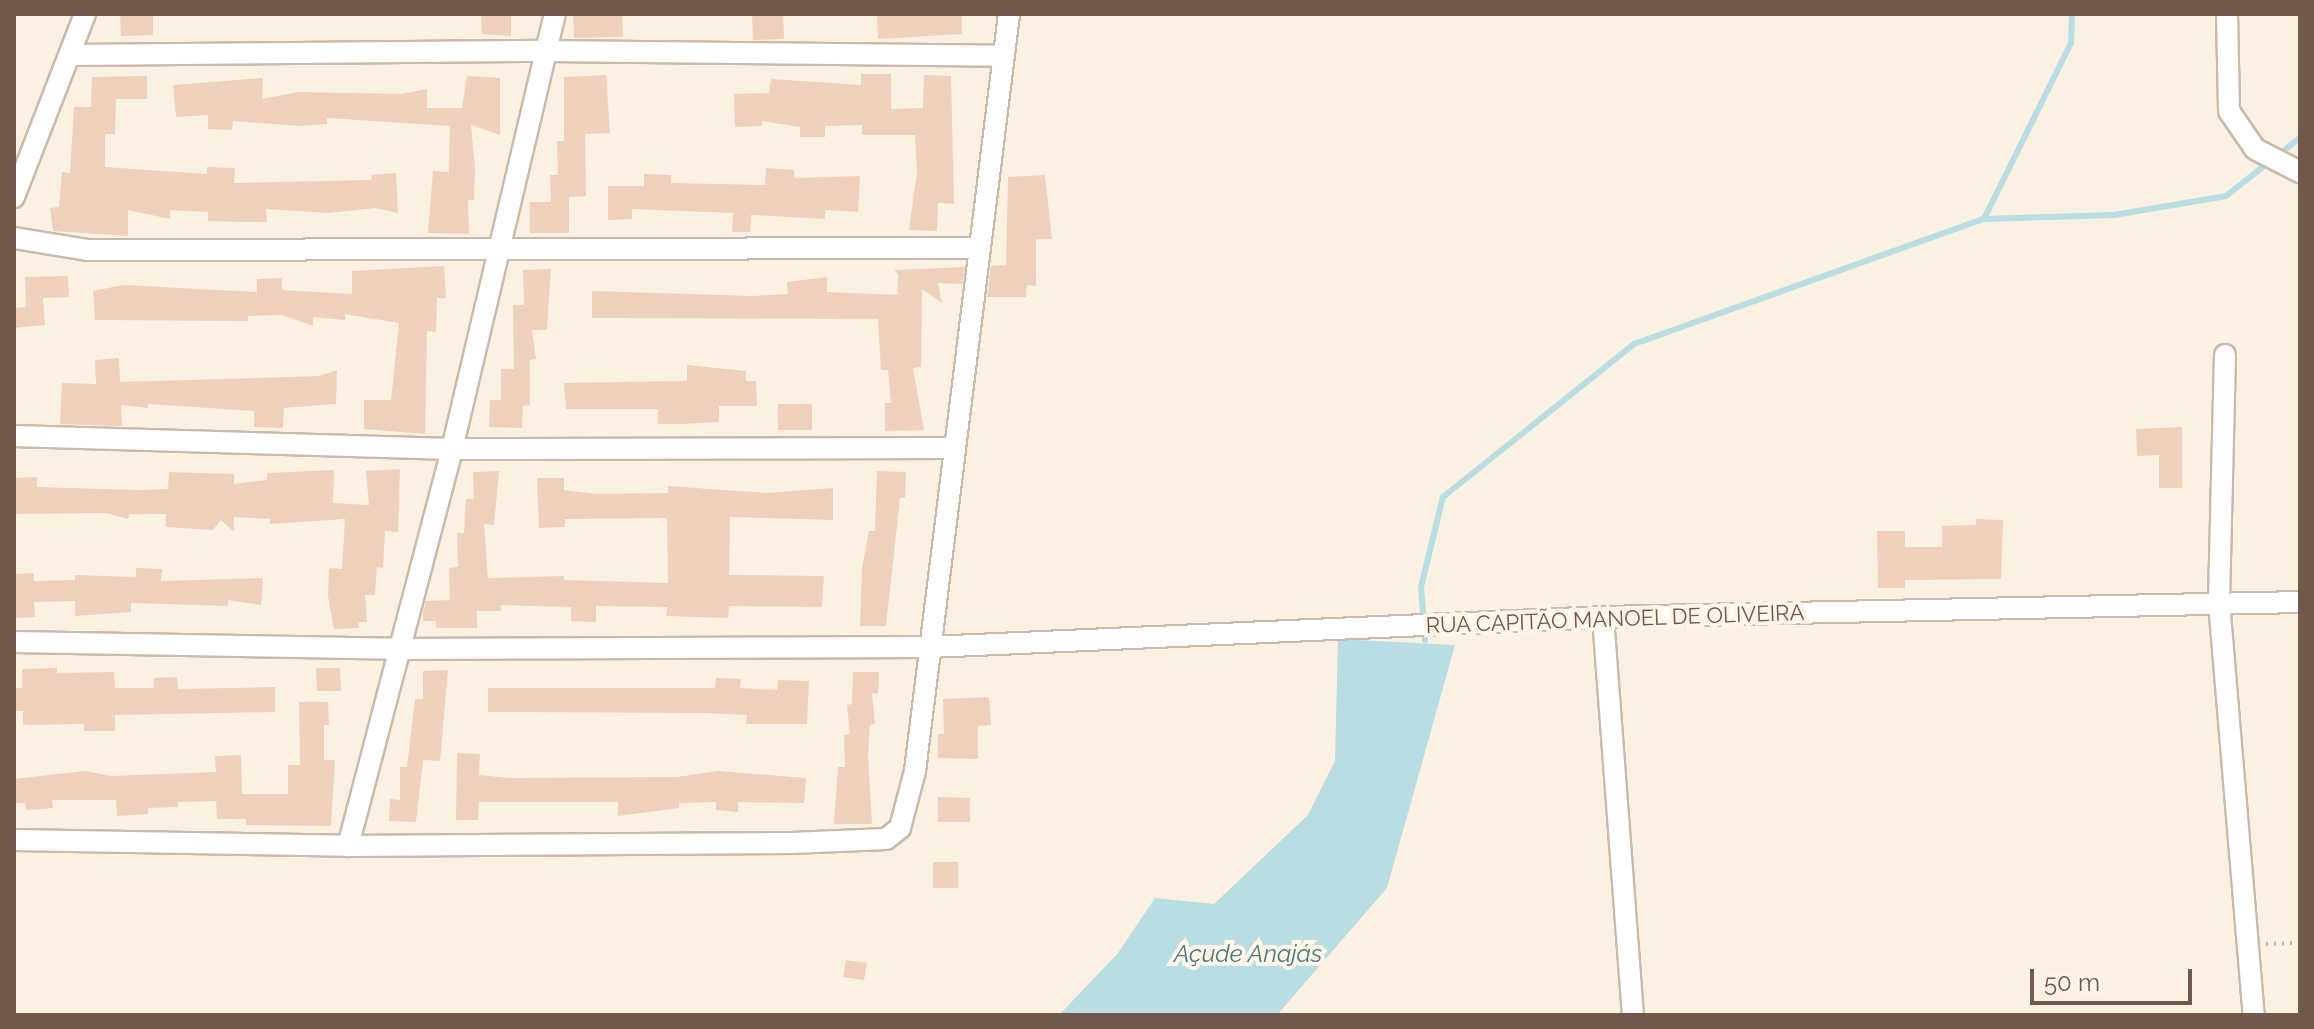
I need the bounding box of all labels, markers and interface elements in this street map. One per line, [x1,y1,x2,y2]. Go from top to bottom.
street label: RUA CAPITÃO MANOEL DE OLIVEIRA [1425,599,1805,639]
water label: Açude Anajás [1174,940,1322,968]
scale bar [2034,953,2196,1003]
text: 50 m [2044,968,2100,997]

